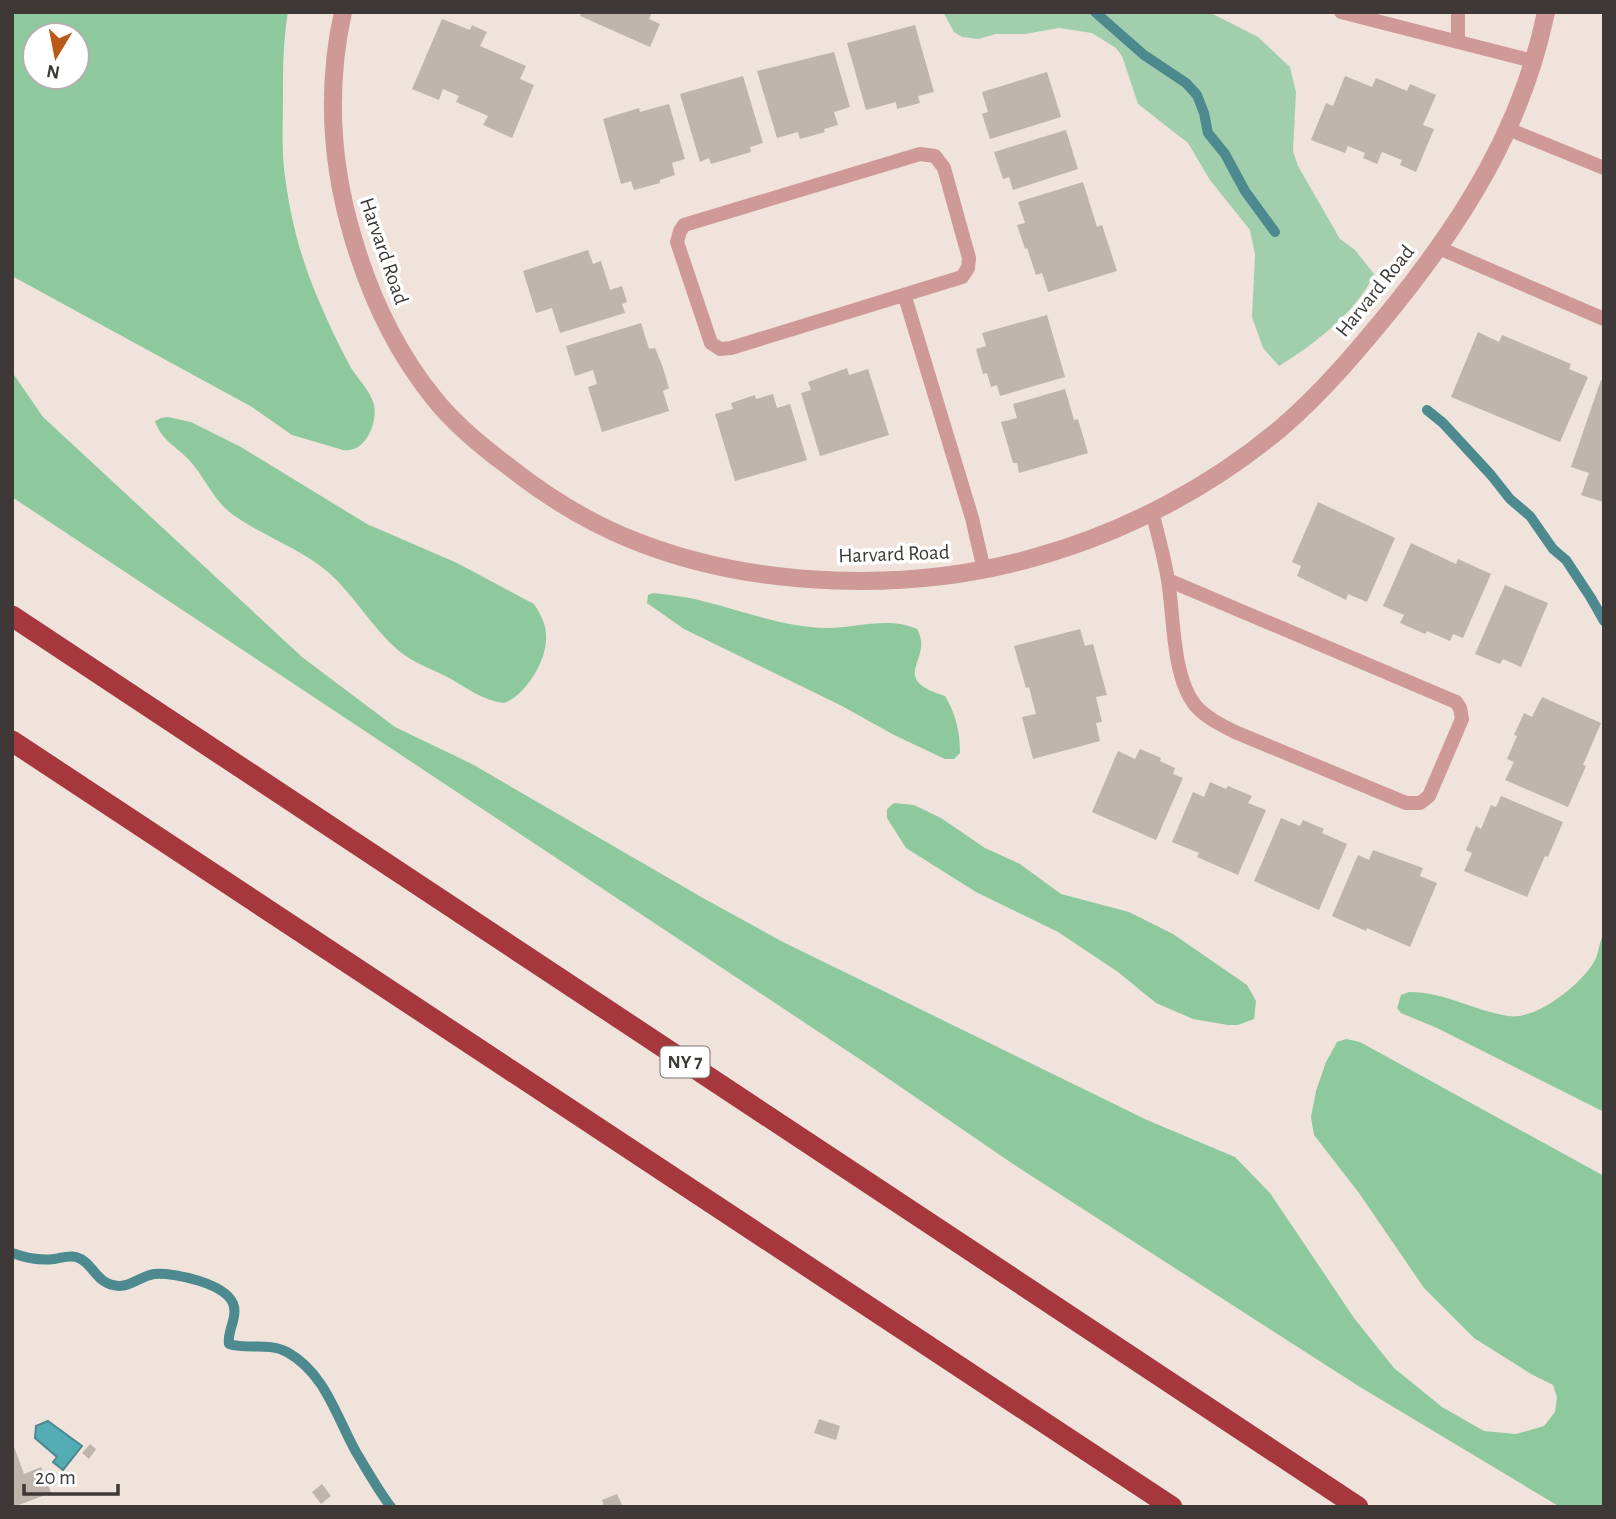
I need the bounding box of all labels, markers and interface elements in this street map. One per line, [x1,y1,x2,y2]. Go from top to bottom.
north arrow [21,21,91,91]
text: N [45,61,61,82]
street label: Harvard Road [356,195,412,307]
street label: Harvard Road [1332,241,1418,341]
street label: Harvard Road [838,542,950,566]
road number: NY 7 [660,1046,710,1078]
scale bar [24,1452,119,1496]
text: 20 m [35,1467,76,1488]

